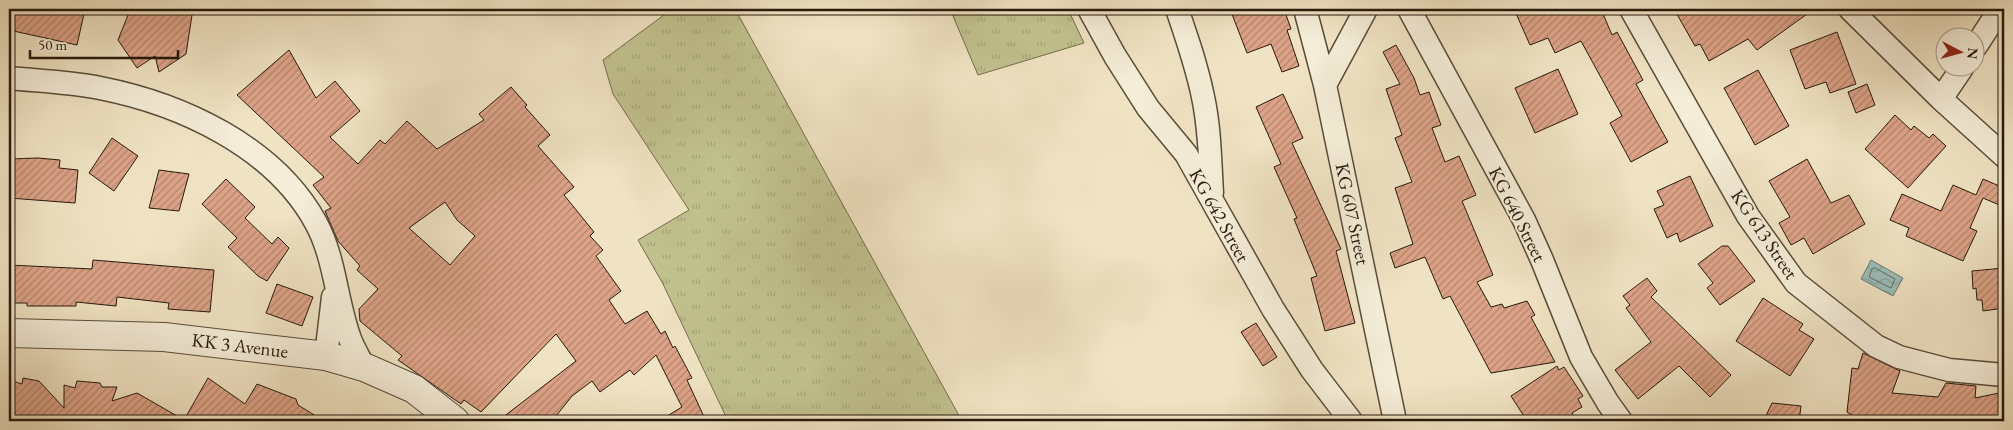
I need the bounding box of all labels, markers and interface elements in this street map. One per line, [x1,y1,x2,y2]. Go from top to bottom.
scale bar [30,28,178,60]
north arrow [1936,28,1986,78]
text: 50 m [38,35,67,54]
text: N [1963,47,1982,61]
street label: KG 607 Street [1330,161,1376,267]
street label: KG 640 Street [1483,162,1552,266]
street label: KG 642 Street [1184,164,1256,267]
street label: KG 613 Street [1725,184,1804,284]
street label: KK 3 Avenue [190,327,290,364]

